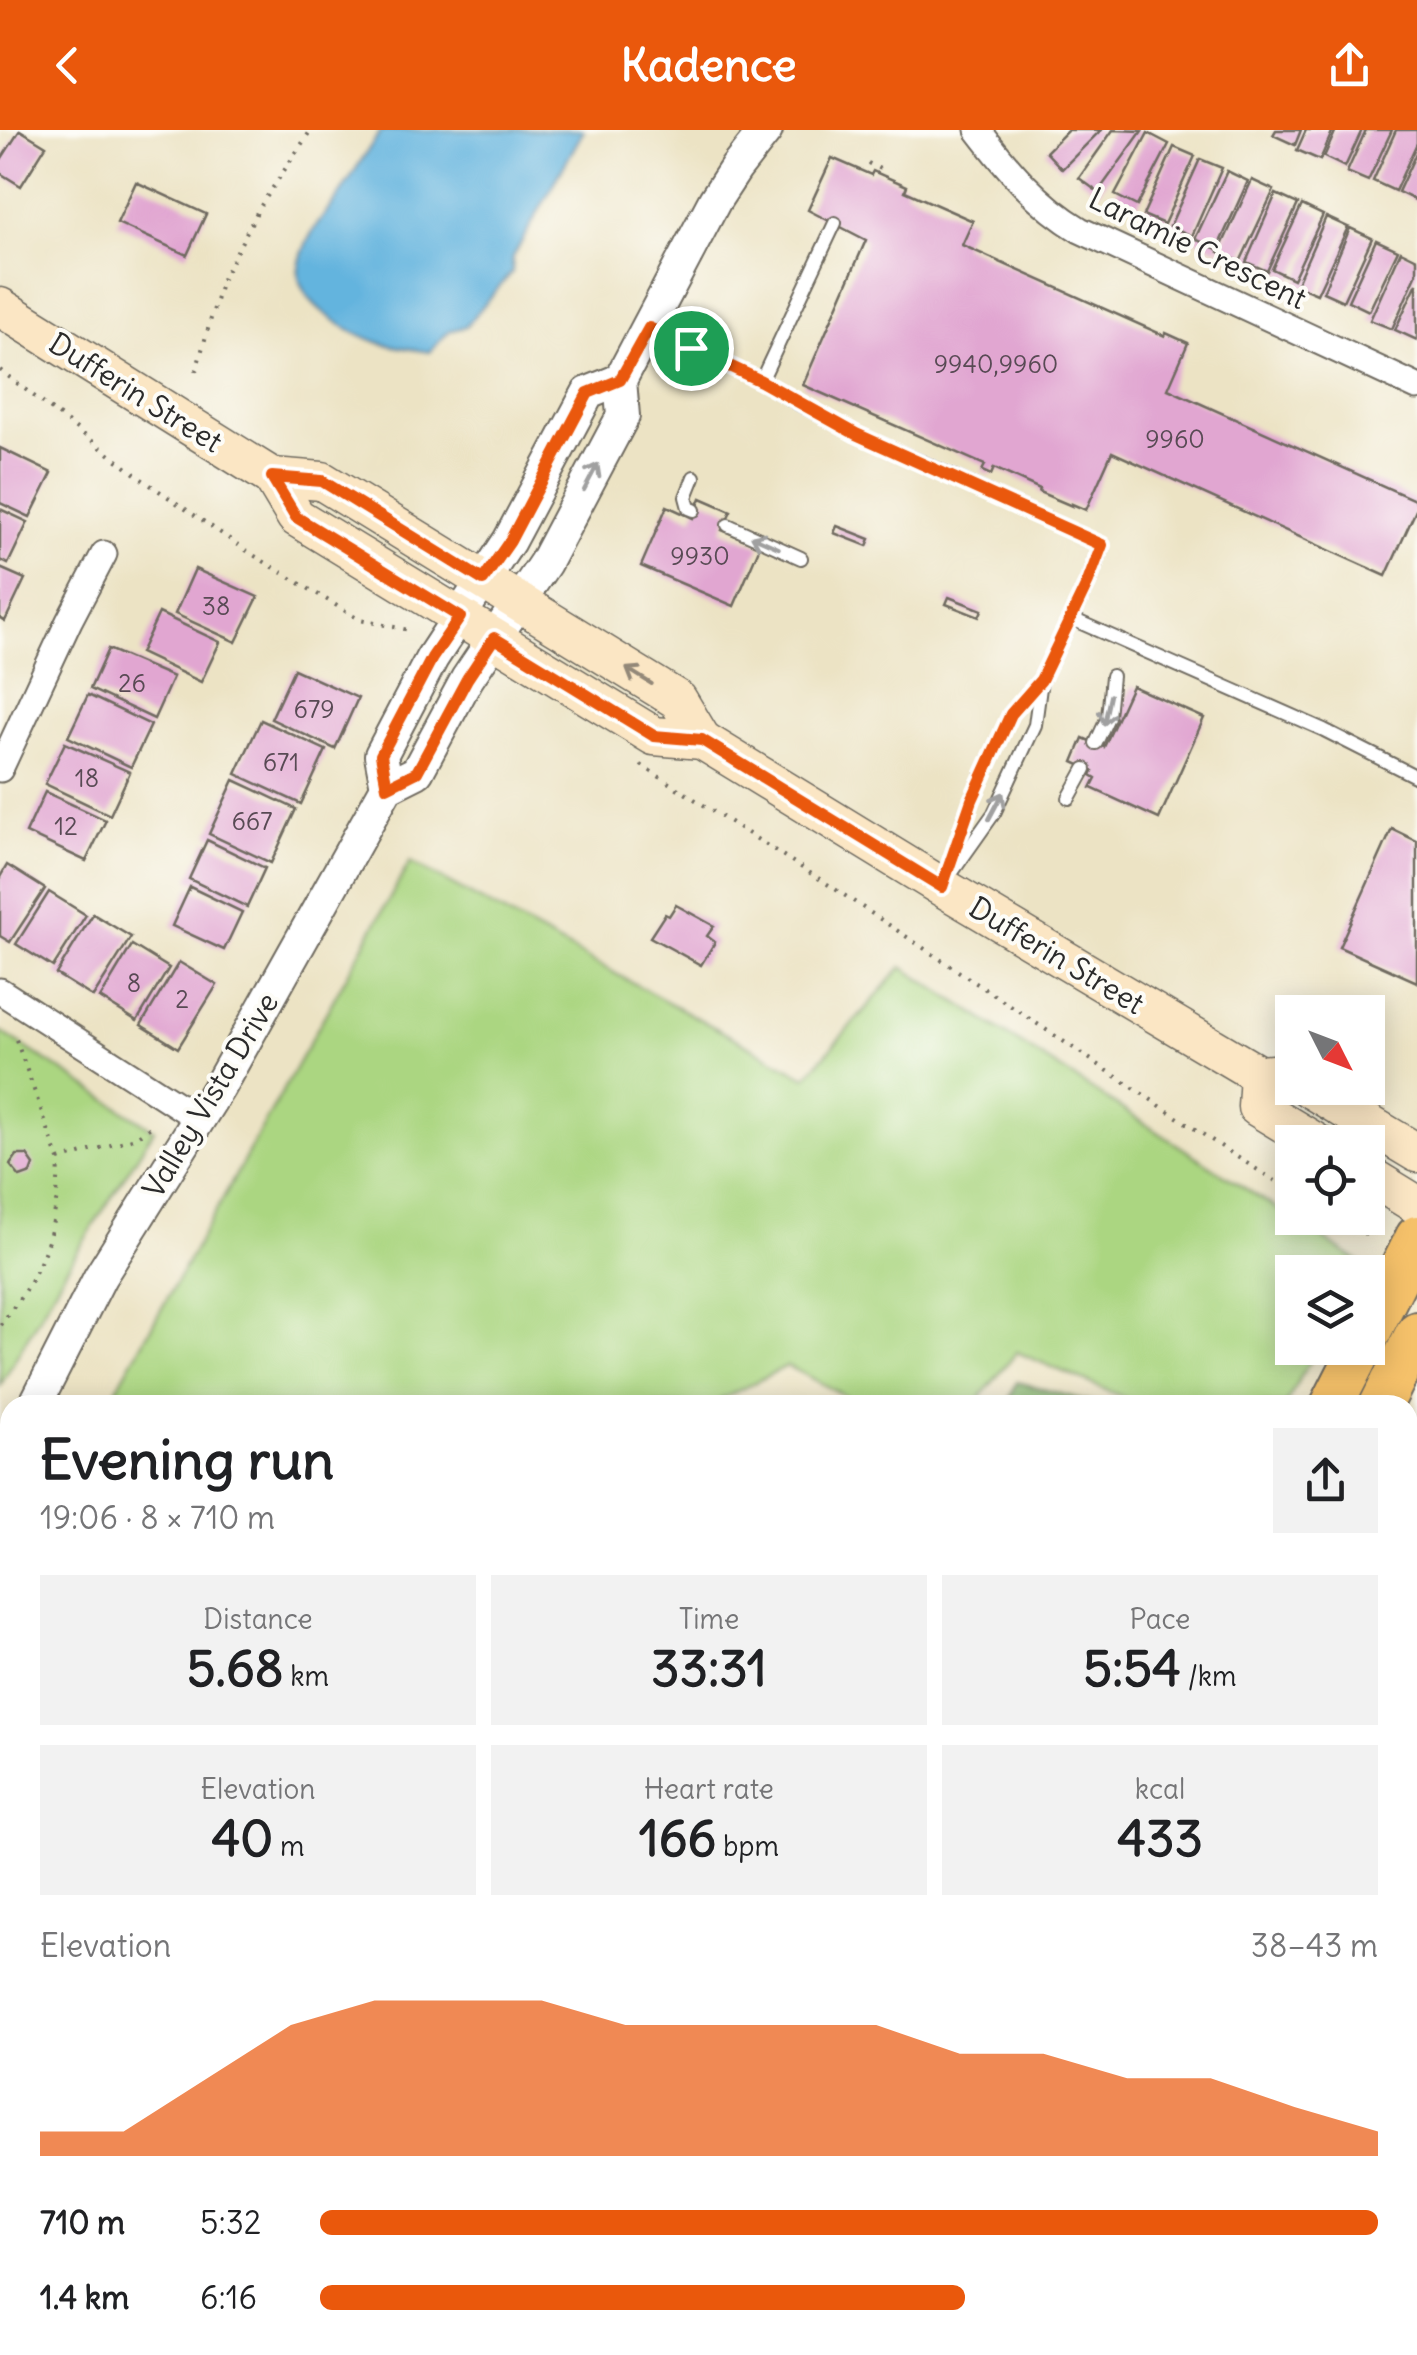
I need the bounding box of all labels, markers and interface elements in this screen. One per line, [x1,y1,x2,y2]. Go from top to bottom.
text: Kadence [621,37,796,93]
icon: back [40,38,95,93]
icon: share [1322,38,1377,93]
street label: Laramie Crescent [1083,179,1313,317]
pin [649,306,734,391]
icon: arrive [664,321,719,376]
street label: Dufferin Street [42,324,230,460]
house number: 9940,9960 [934,348,1058,380]
house number: 9960 [1145,423,1205,455]
one-way arrow [581,462,601,492]
one-way arrow [750,532,781,550]
house number: 9930 [670,540,730,572]
house number: 38 [202,590,230,622]
one-way arrow [625,666,654,686]
house number: 26 [118,667,146,699]
house number: 679 [293,693,335,725]
one-way arrow [1096,693,1115,725]
house number: 671 [263,746,299,778]
house number: 18 [75,762,99,794]
one-way arrow [987,792,1006,822]
house number: 667 [231,805,273,837]
house number: 12 [54,810,78,842]
street label: Dufferin Street [963,888,1151,1022]
house number: 8 [127,967,141,999]
house number: 2 [175,983,189,1015]
street label: Valley Vista Drive [134,985,286,1205]
north arrow [1275,995,1385,1105]
map controls [1275,995,1385,1365]
button: locate [1275,1125,1385,1235]
button: layers [1275,1255,1385,1365]
text: Evening run [40,1425,334,1494]
button: share [1273,1428,1378,1533]
text: 19:06 · 8 × 710 m [40,1497,275,1538]
text: Distance [203,1601,313,1637]
text: Time [679,1601,739,1637]
text: Pace [1130,1601,1190,1637]
text: 5.68 [187,1637,284,1700]
text: 33:31 [651,1637,767,1700]
text: 5:54 [1083,1637,1181,1700]
text: km [284,1658,329,1694]
text: /km [1181,1658,1237,1694]
text: Elevation [201,1771,315,1807]
text: Heart rate [644,1771,774,1807]
text: kcal [1135,1771,1185,1807]
text: 40 [211,1807,273,1870]
text: 166 [639,1807,716,1870]
text: 433 [1117,1807,1203,1870]
text: m [273,1828,305,1864]
text: bpm [716,1828,779,1864]
text: Elevation [40,1925,171,1966]
text: 38–43 m [1251,1925,1378,1966]
text: 710 m [40,2202,125,2243]
text: 5:32 [200,2202,261,2243]
text: 1.4 km [40,2277,129,2318]
text: 6:16 [200,2277,257,2318]

